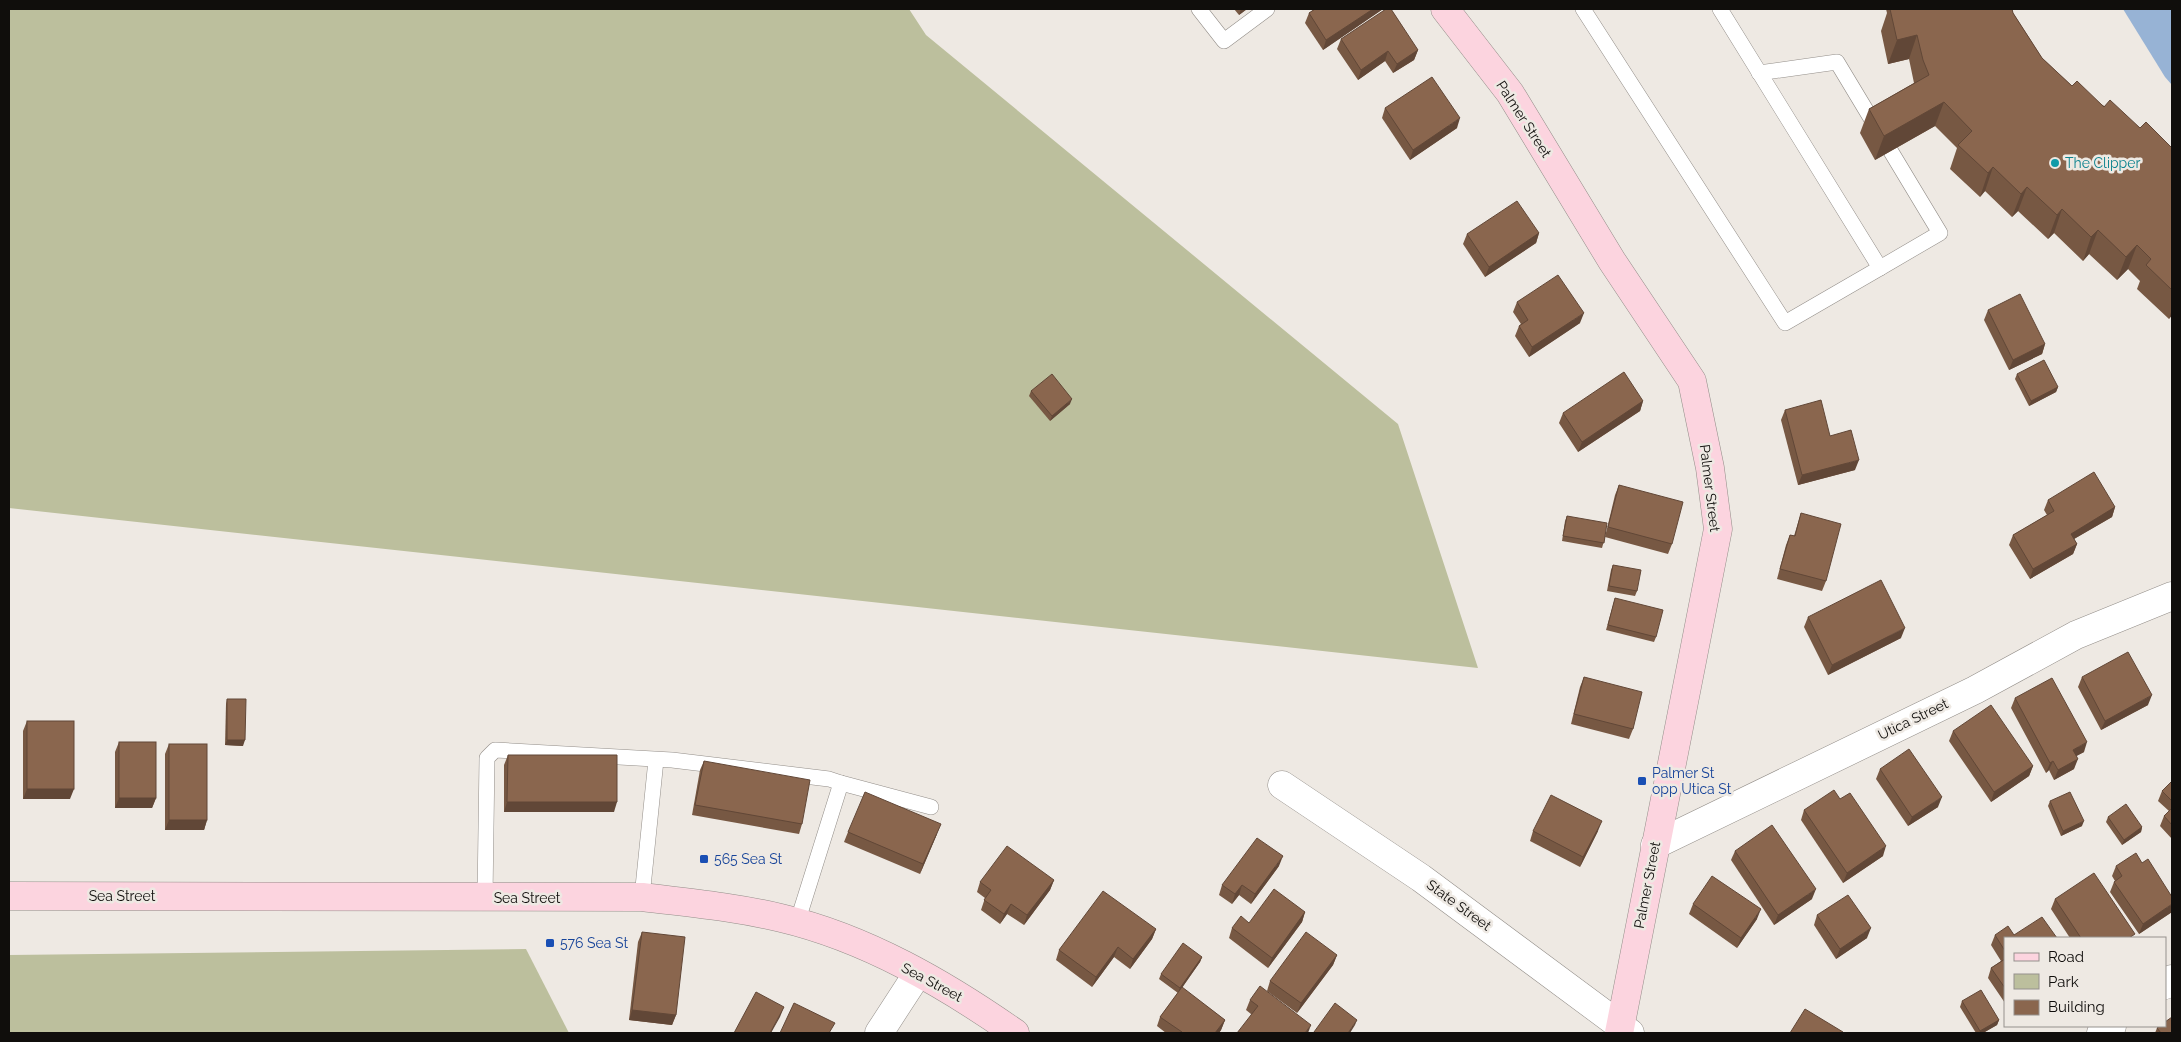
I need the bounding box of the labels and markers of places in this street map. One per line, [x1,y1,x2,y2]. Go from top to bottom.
place label: The Clipper [2065,155,2140,171]
marker: The Clipper [2049,157,2061,169]
place label: Palmer St opp Utica St [1652,765,1732,797]
marker: Palmer St opp Utica St [1636,775,1648,787]
place label: 565 Sea St [714,851,783,867]
marker: 565 Sea St [698,853,710,865]
place label: 576 Sea St [560,935,628,951]
marker: 576 Sea St [544,937,556,949]

